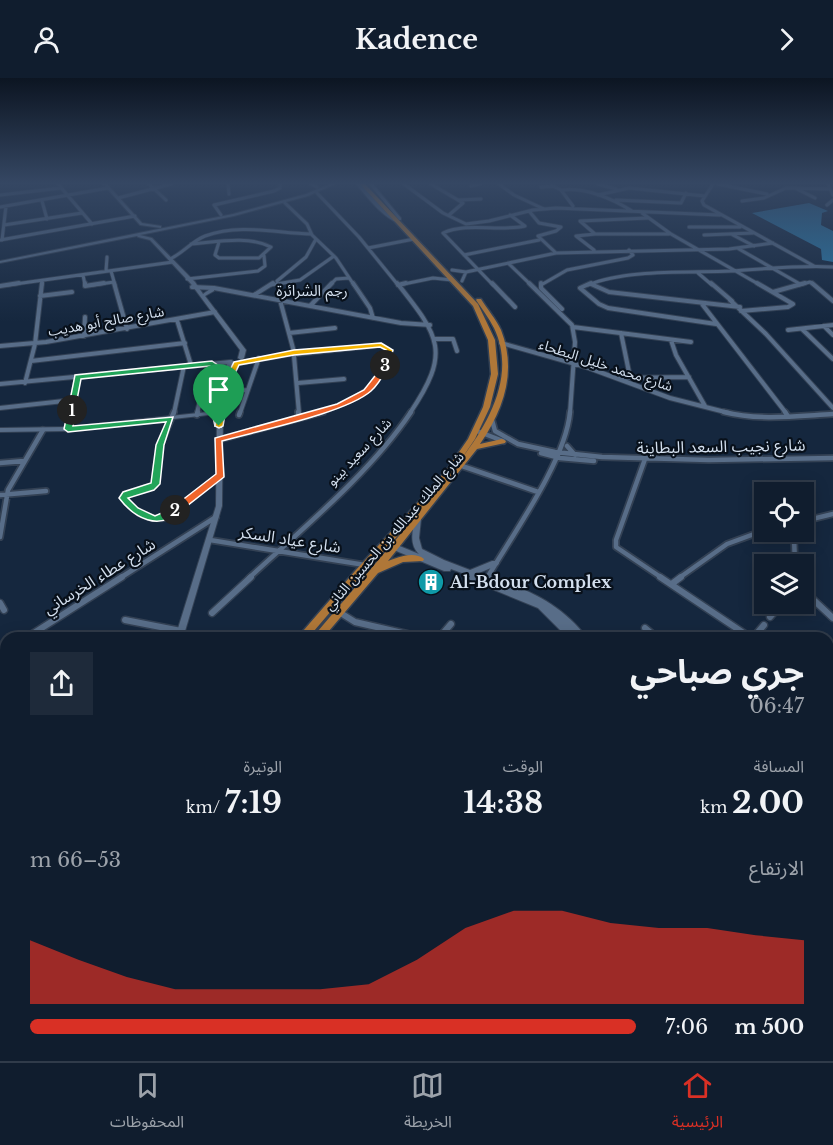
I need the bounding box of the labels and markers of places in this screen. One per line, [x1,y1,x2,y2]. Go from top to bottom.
pin: 3 [370,350,400,380]
pin [193,364,244,426]
pin: 1 [57,395,87,425]
pin: 2 [160,495,190,525]
building icon: Al-Bdour Complex [416,567,446,597]
place label: Al-Bdour Complex [449,572,612,592]

